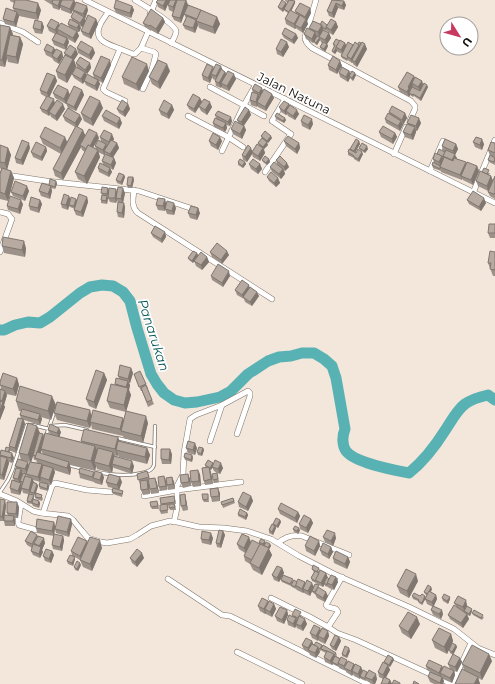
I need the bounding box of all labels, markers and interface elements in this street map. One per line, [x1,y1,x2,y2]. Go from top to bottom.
north arrow [439,16,479,56]
text: U [459,34,475,50]
street label: Jalan Natuna [254,68,333,117]
water label: Panarukan [135,297,173,373]

